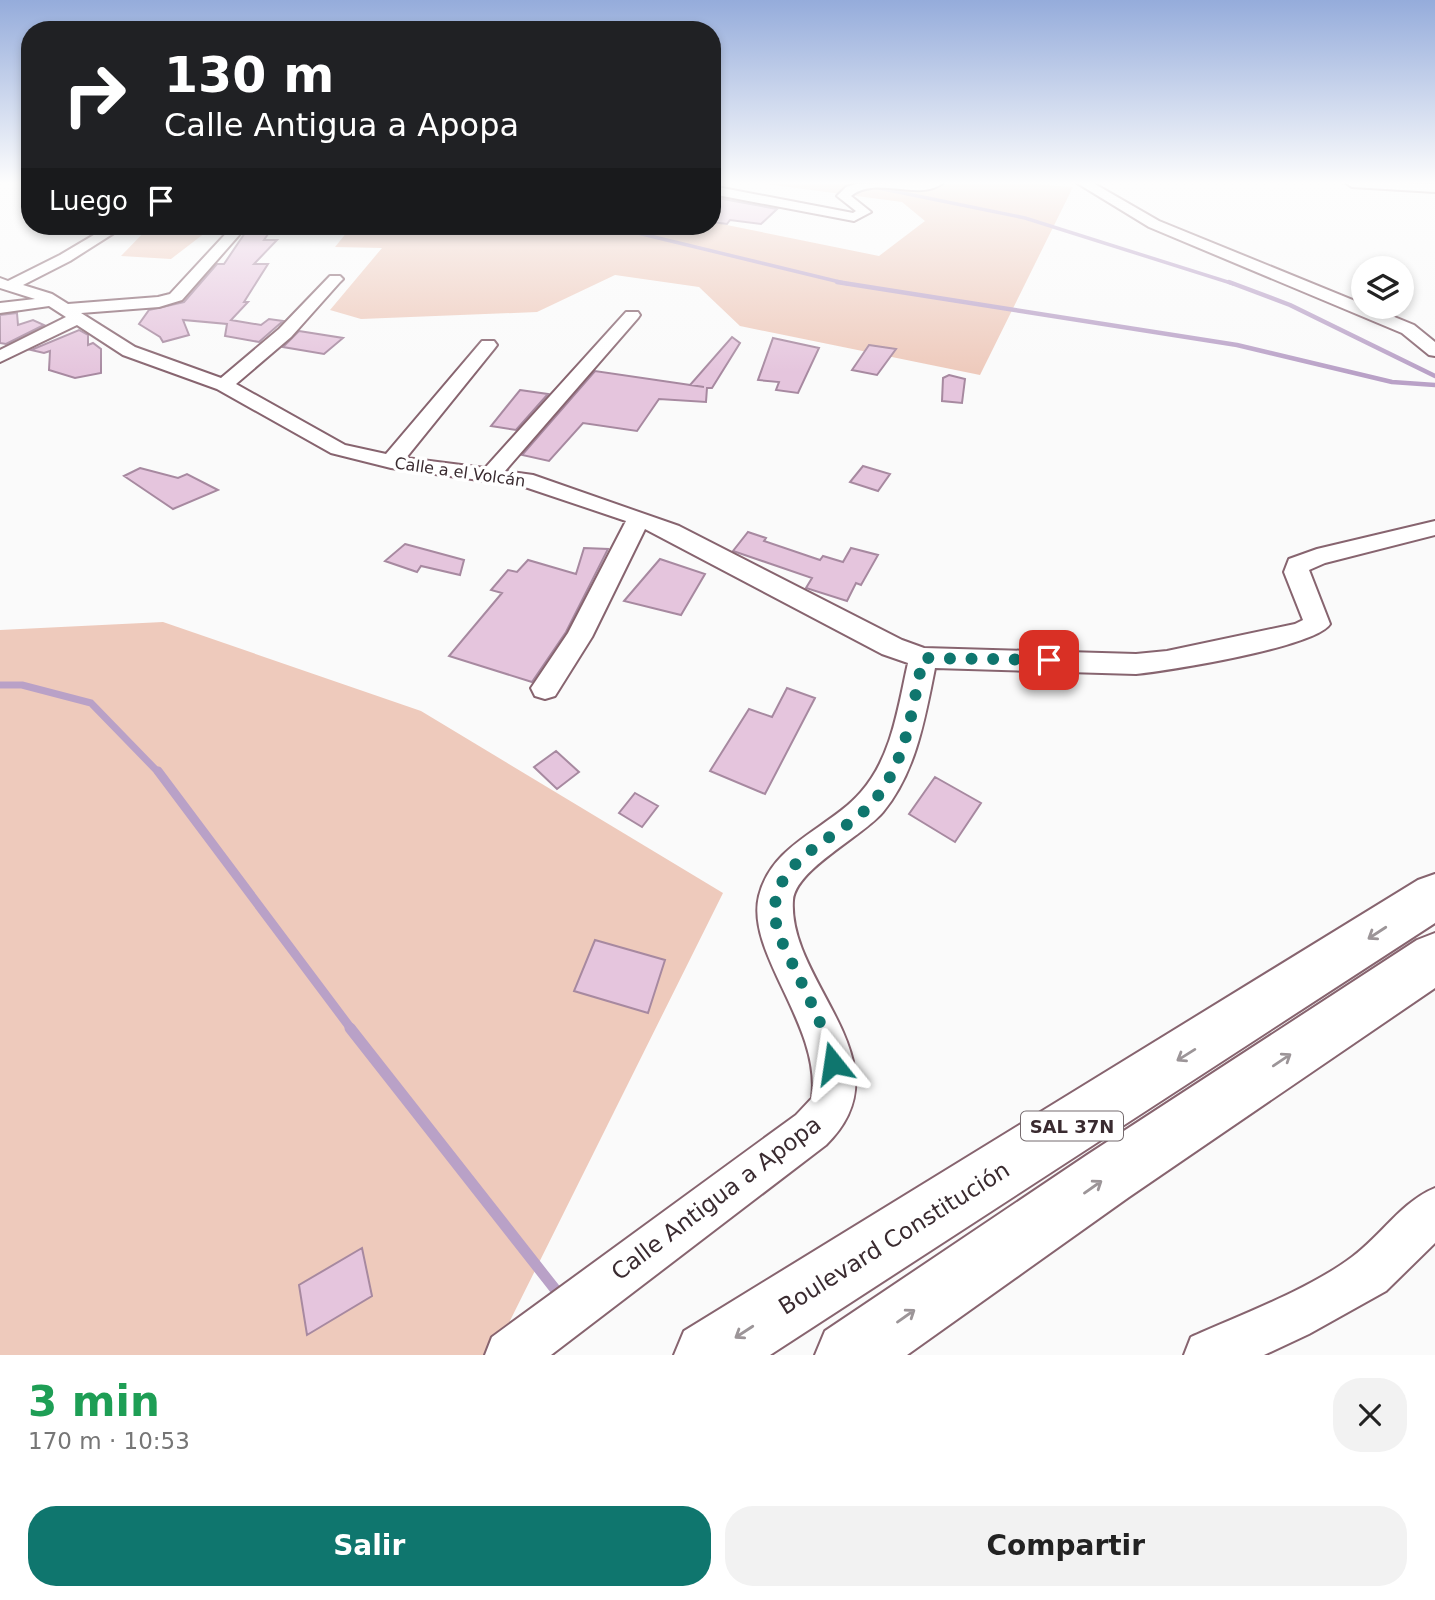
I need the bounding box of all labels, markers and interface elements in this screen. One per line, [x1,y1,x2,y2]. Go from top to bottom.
text: 130 m [164,47,334,104]
icon: right [49,49,140,140]
text: Calle Antigua a Apopa [164,106,519,144]
icon: arrive [142,182,180,220]
text: Luego [49,186,128,216]
map controls [1351,256,1414,319]
button: layers [1351,256,1414,319]
street label: Calle a el Volcán [393,453,527,491]
pin [1019,630,1079,690]
icon: arrive [1030,641,1068,679]
one-way arrow [1368,926,1388,940]
position arrow [796,1026,870,1100]
one-way arrow [1176,1048,1196,1062]
one-way arrow [1272,1053,1291,1067]
street label: Calle Antigua a Apopa [606,1111,826,1285]
road number: SAL 37N [1021,1112,1123,1140]
street label: Boulevard Constitución [774,1156,1014,1320]
one-way arrow [1083,1180,1102,1194]
one-way arrow [895,1309,915,1323]
one-way arrow [735,1325,754,1340]
text: 3 min [28,1377,160,1426]
button: close [1333,1378,1407,1452]
text: 170 m · 10:53 [28,1428,190,1454]
button: Salir [28,1506,711,1586]
button: Compartir [725,1506,1407,1586]

